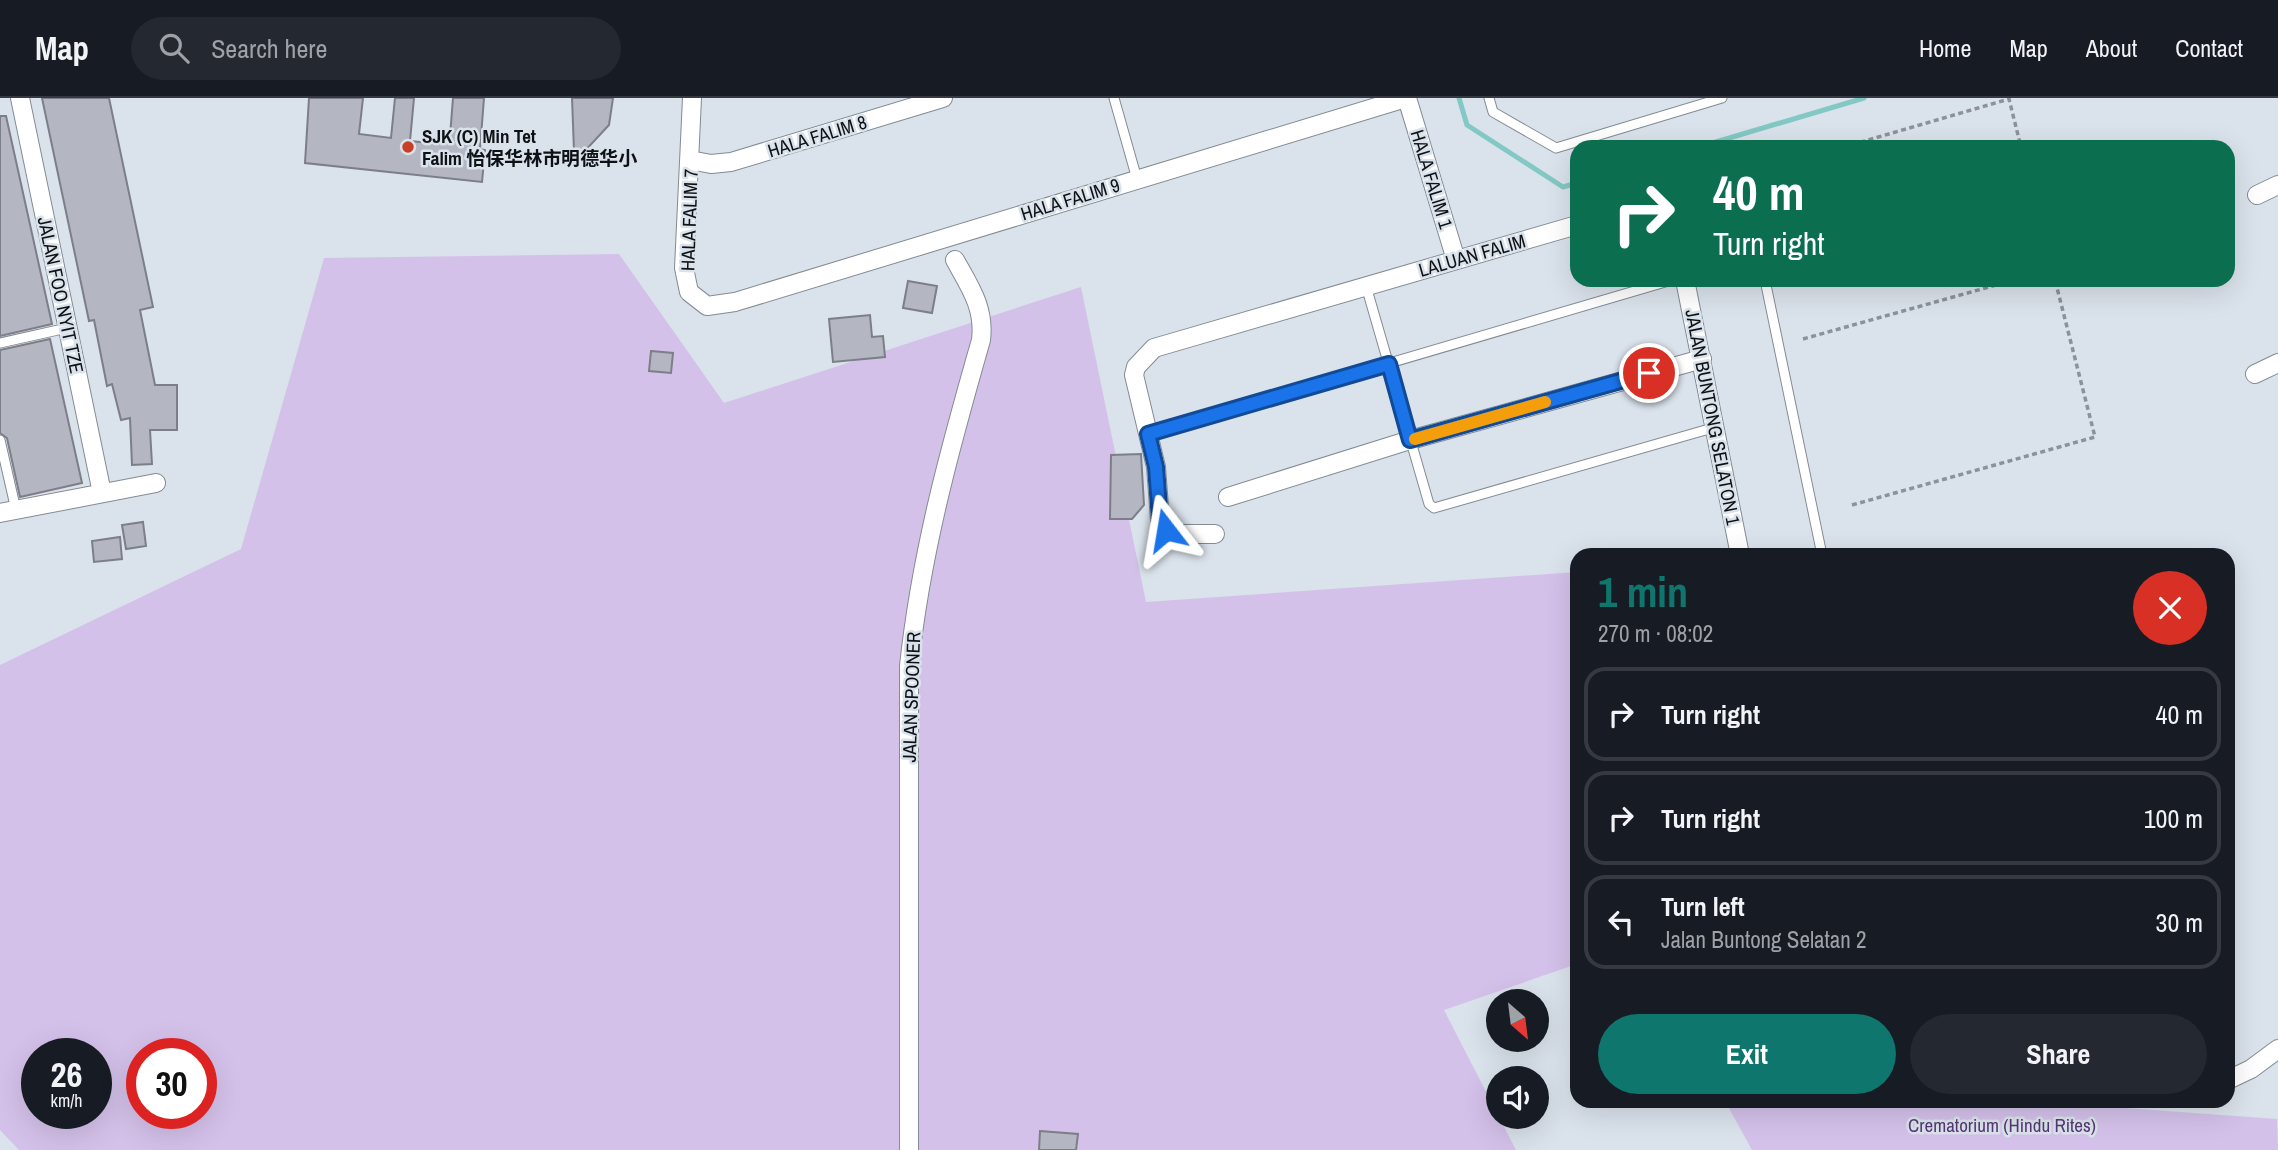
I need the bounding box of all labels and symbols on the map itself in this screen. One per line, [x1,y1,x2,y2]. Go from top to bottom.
street label: HALA FALIM 8 [764,109,870,163]
place label: SJK (C) Min Tet Falim 怡保华林市明德华小 [422,123,637,171]
street label: HALA FALIM 1 [1405,126,1459,232]
marker: SJK (C) Min Tet Falim 怡保华林市明德华小 [400,139,416,155]
street label: HALA FALIM 7 [674,168,704,272]
street label: HALA FALIM 9 [1017,172,1123,226]
street label: JALAN FOO NYIT TZE [32,214,90,376]
street label: LALUAN FALIM [1416,227,1528,283]
street label: JALAN BUNTONG SELATON 1 [1679,307,1747,527]
pin [1619,343,1679,403]
position arrow [1129,493,1203,567]
street label: JALAN SPOONER [896,631,926,763]
north arrow [1486,989,1549,1052]
speed limit sign: 30 [126,1038,217,1129]
park label: Crematorium (Hindu Rites) [1908,1112,2096,1138]

